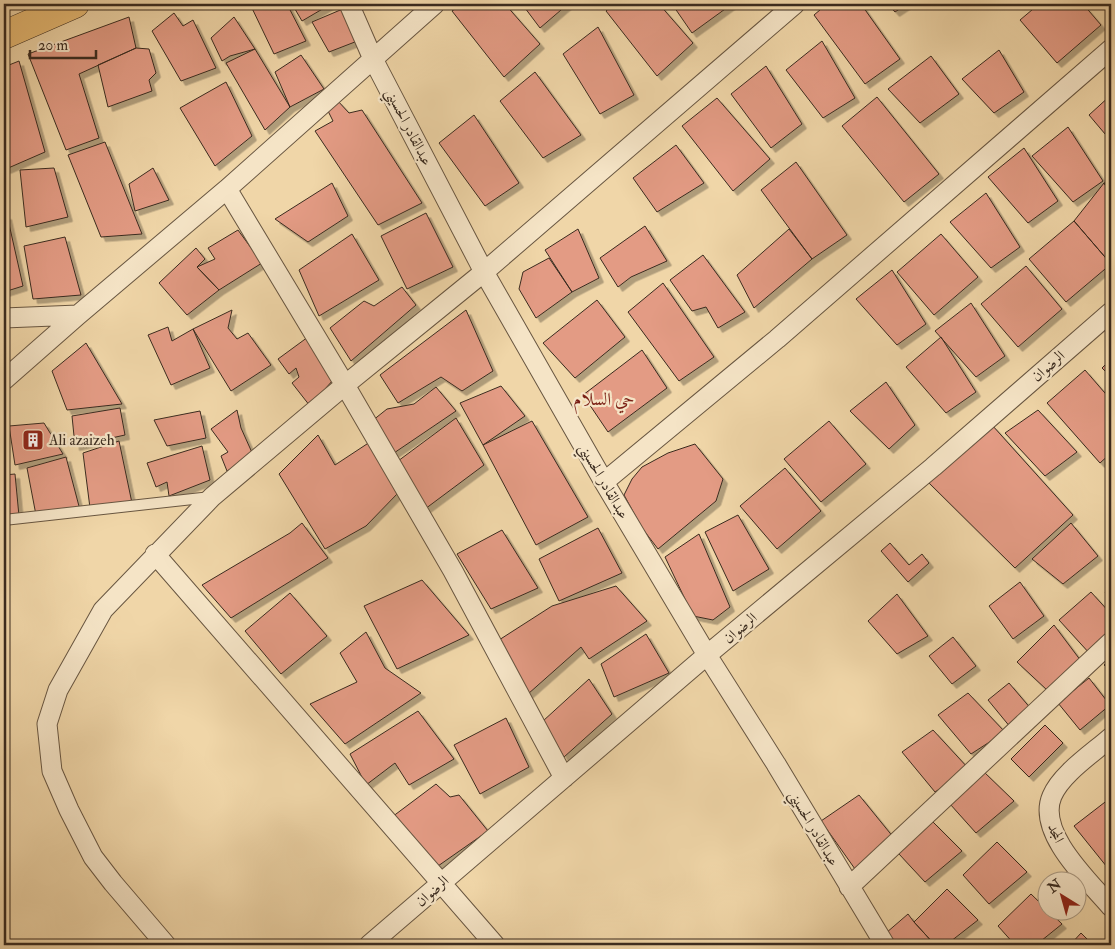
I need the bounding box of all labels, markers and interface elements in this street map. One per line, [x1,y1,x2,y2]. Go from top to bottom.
scale bar [30,28,96,60]
text: 20 m [38,36,68,55]
street label: عبدالقادر الحسيني [377,85,436,171]
street label: الرضوان [1028,347,1069,386]
district label: حي السلام [573,388,635,415]
building icon: Ali azaizeh [21,428,45,452]
place label: Ali azaizeh [48,431,115,450]
street label: عبدالقادر الحسيني [571,440,633,525]
street label: الرضوان [720,609,761,648]
street label: عبدالقادر الحسيني [781,787,843,872]
street label: المجد [1043,820,1068,846]
street label: الرضوان [412,872,453,911]
north arrow [1038,872,1088,922]
text: N [1044,875,1065,897]

